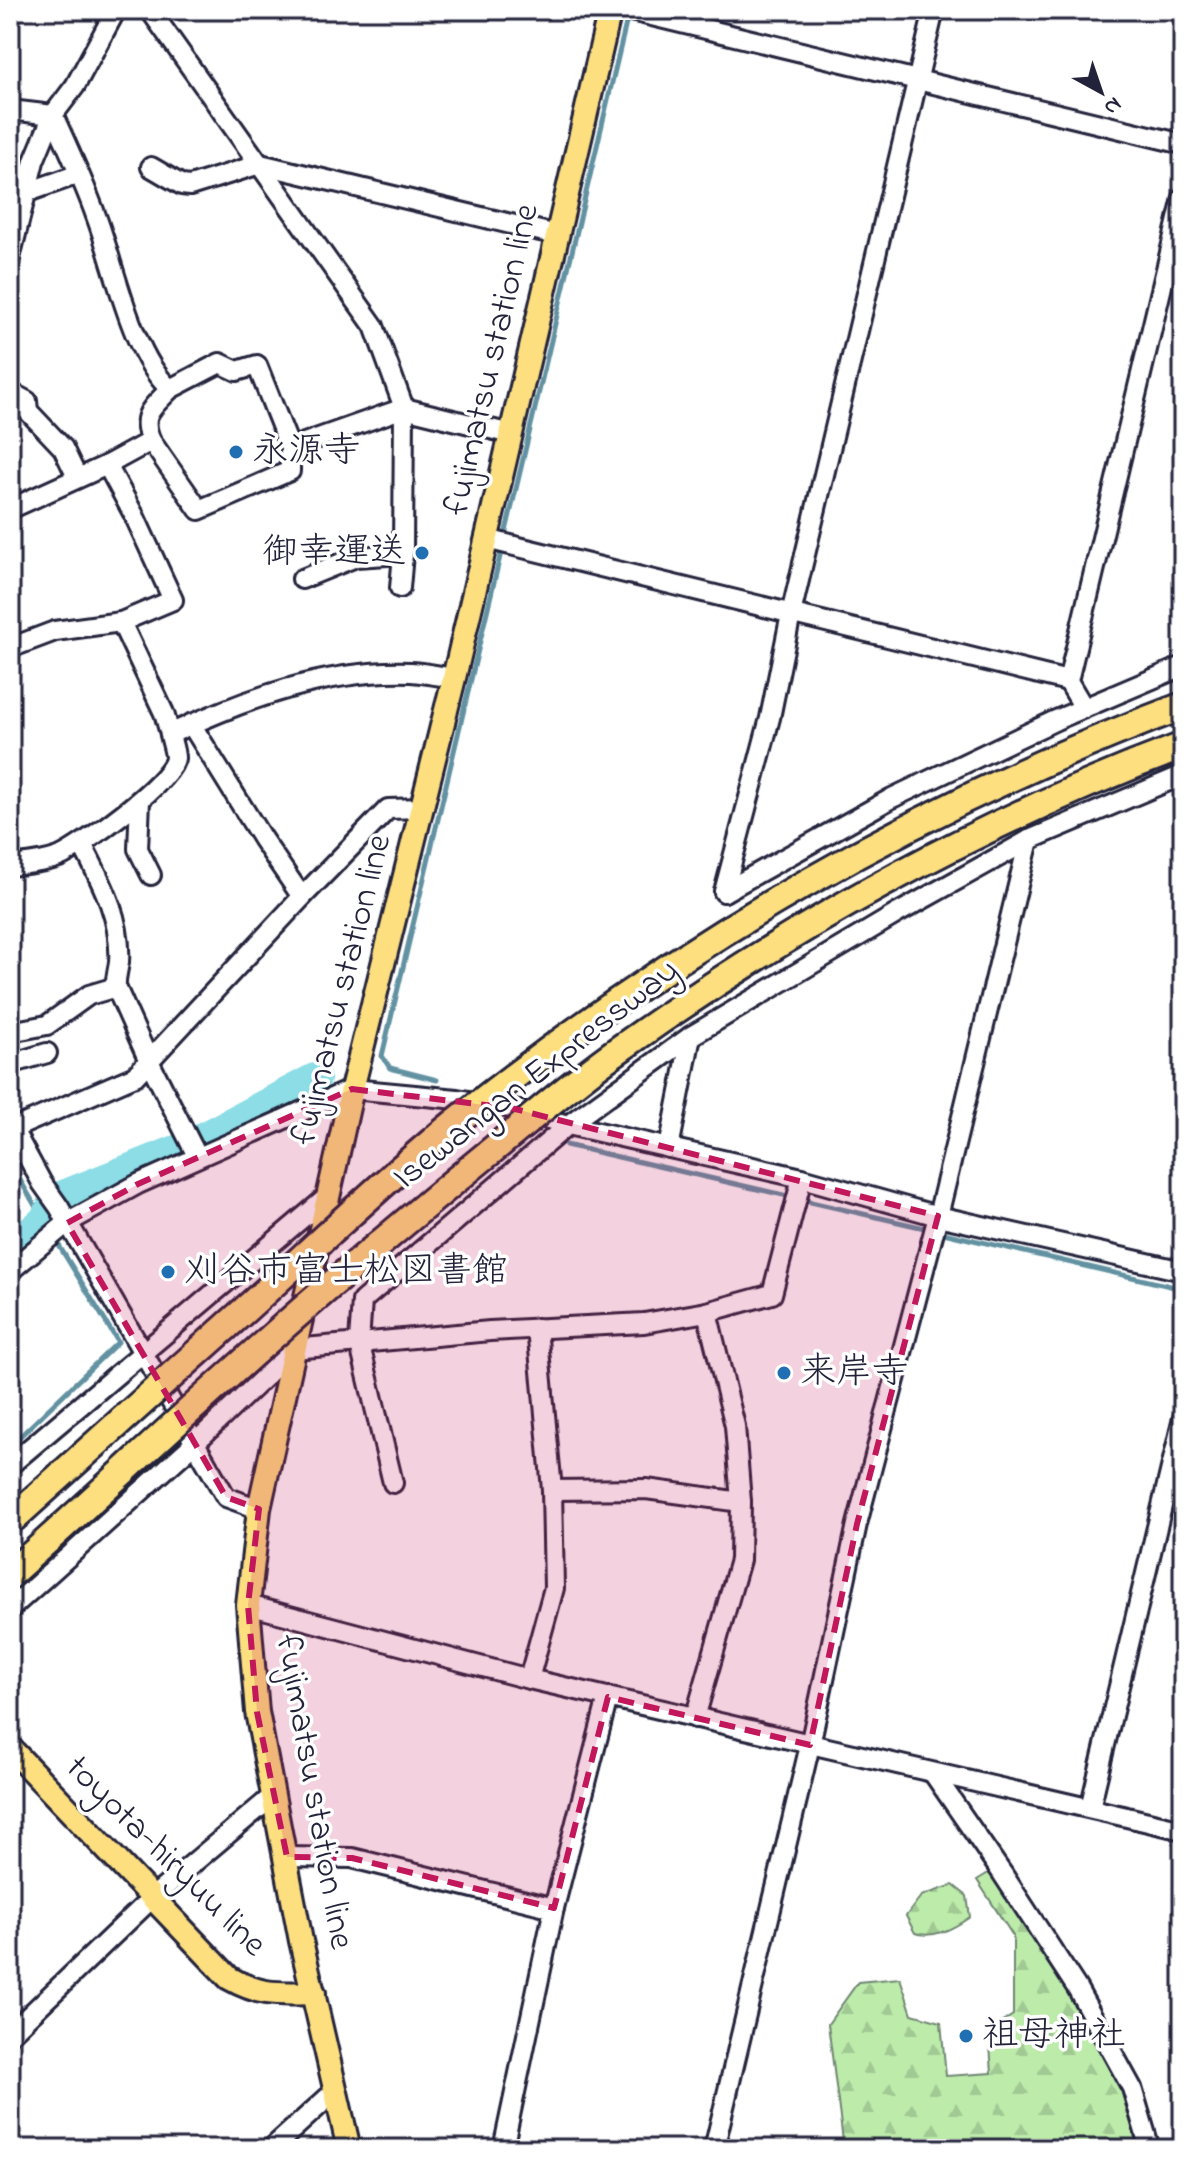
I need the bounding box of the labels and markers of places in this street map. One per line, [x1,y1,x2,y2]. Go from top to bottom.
place label: 永源寺 [252,426,360,479]
marker: 永源寺 [227,443,245,461]
place label: 御幸運送 [262,527,406,580]
marker: 御幸運送 [413,544,431,562]
place label: 刈谷市富士松図書館 [184,1246,508,1299]
marker: 刈谷市富士松図書館 [159,1263,177,1281]
place label: 来岸寺 [800,1347,908,1400]
marker: 来岸寺 [775,1364,793,1382]
place label: 祖母神社 [982,2010,1126,2063]
marker: 祖母神社 [957,2027,975,2045]

